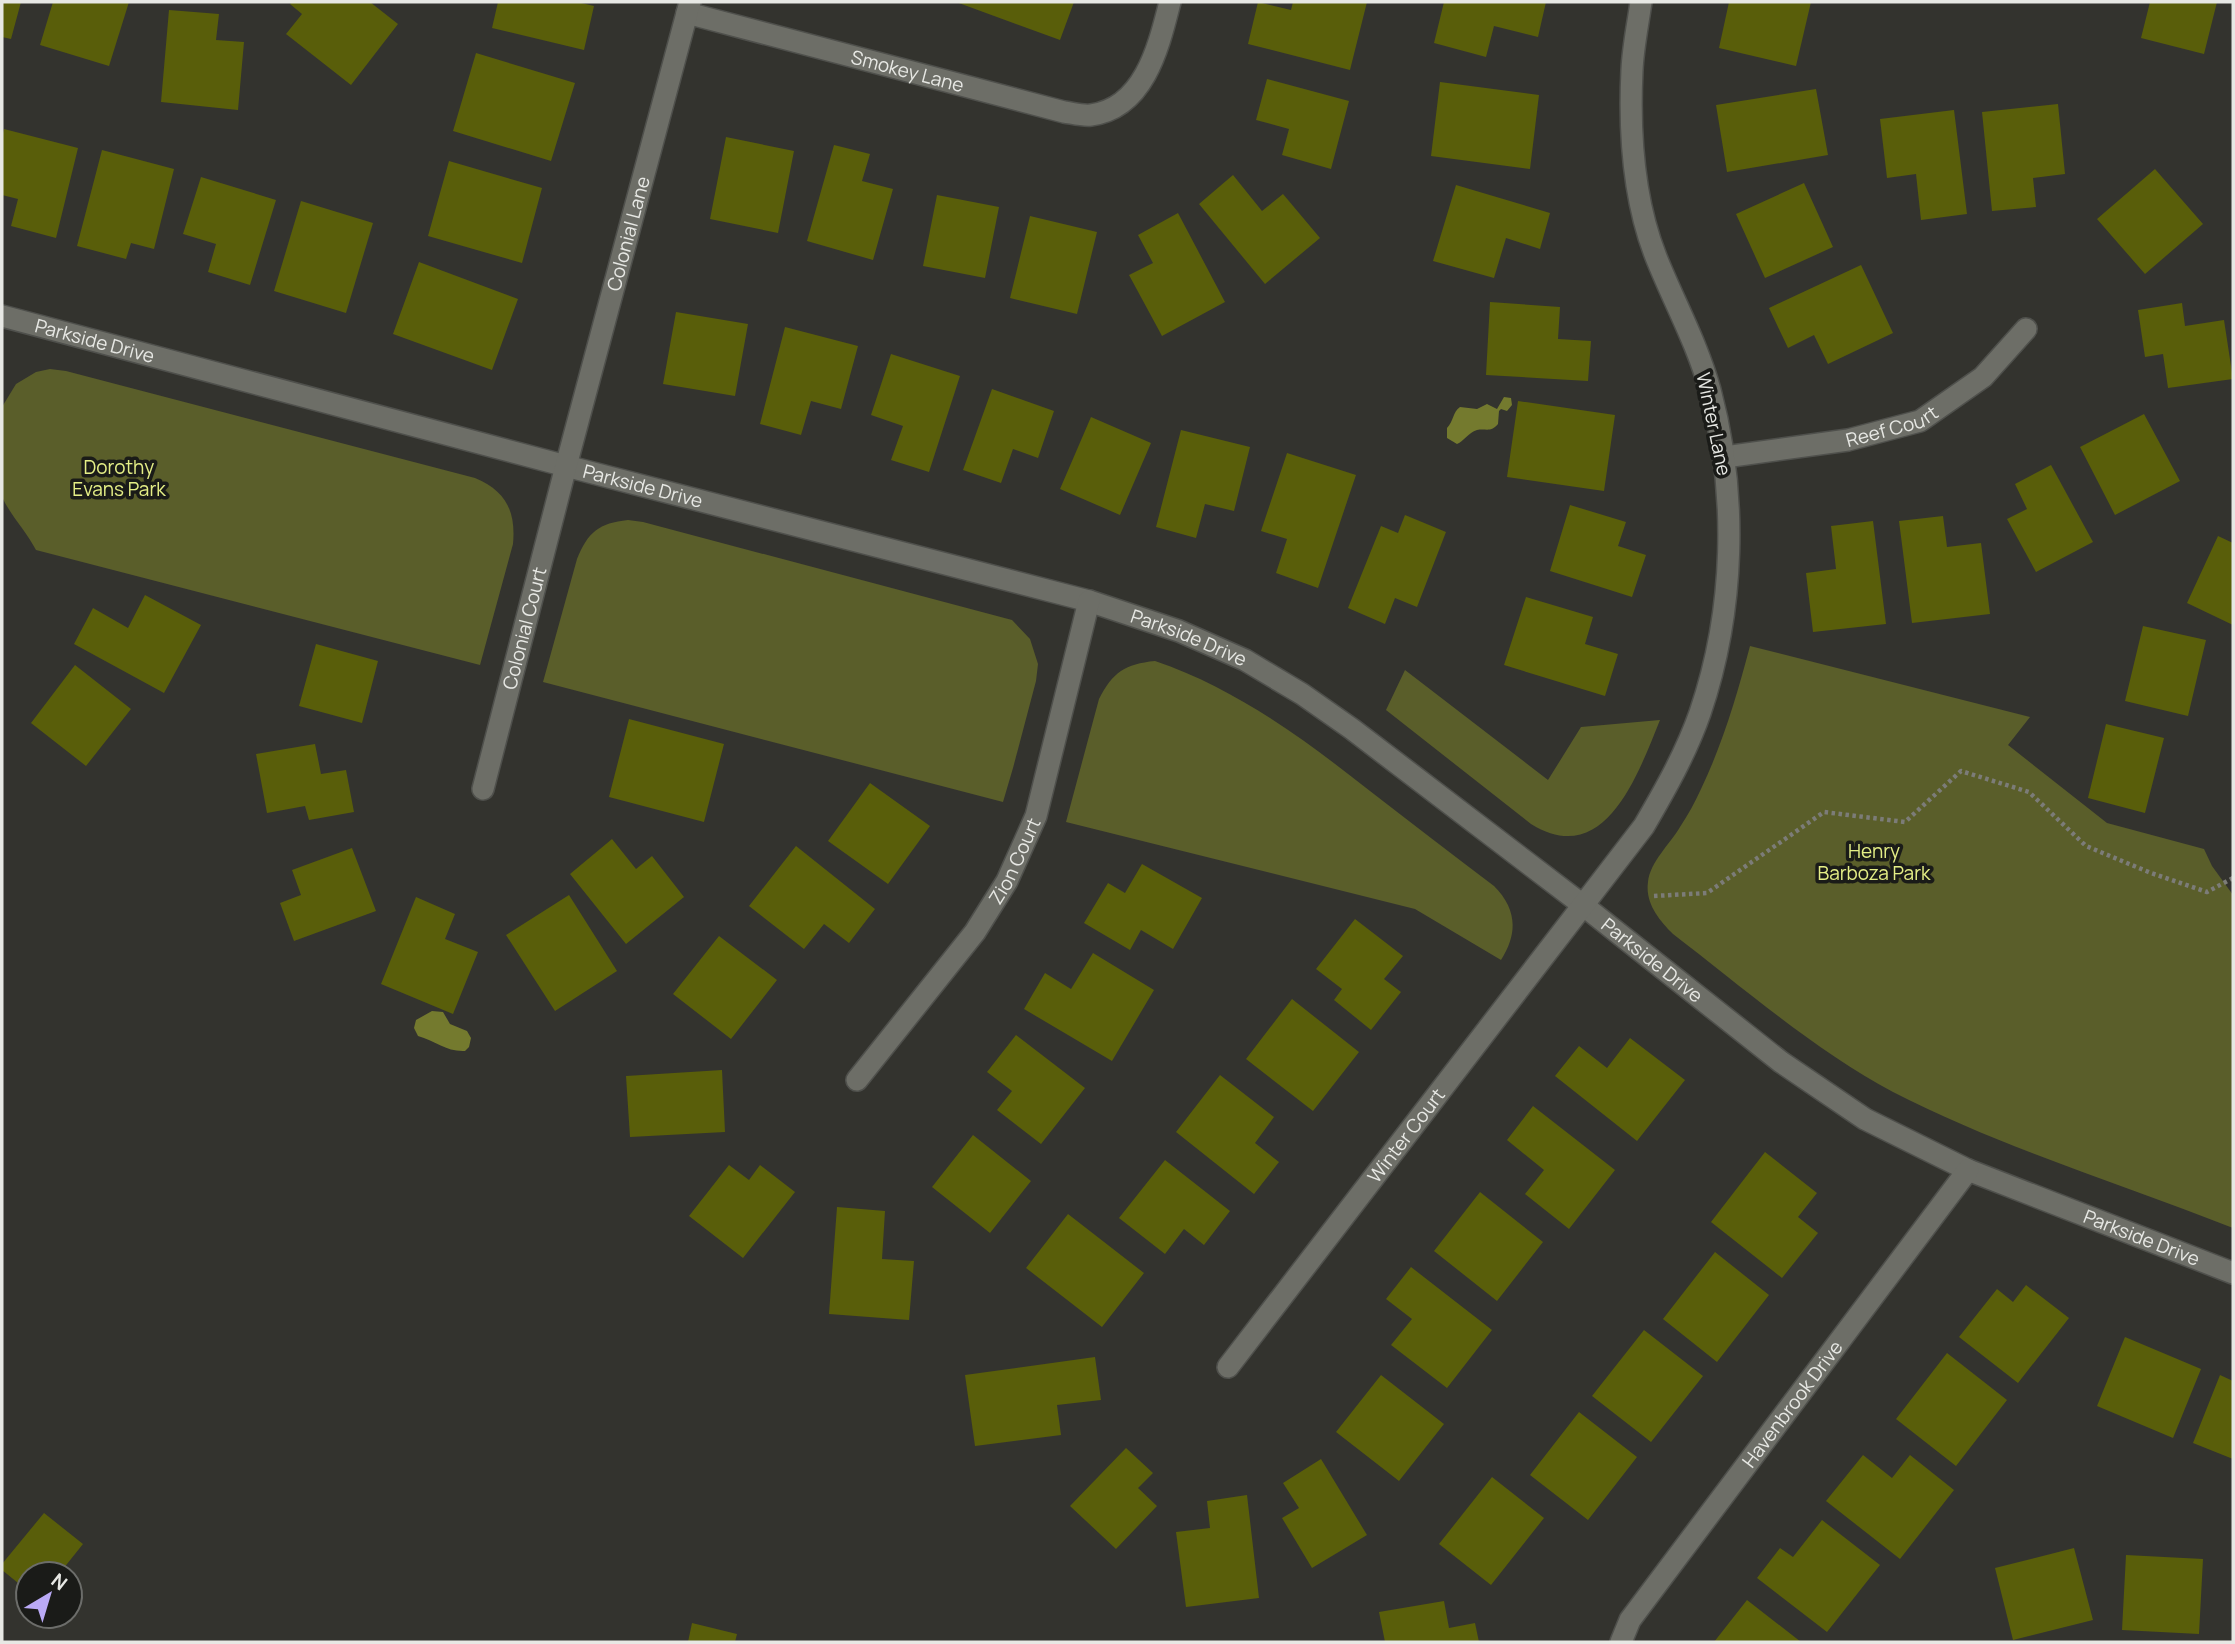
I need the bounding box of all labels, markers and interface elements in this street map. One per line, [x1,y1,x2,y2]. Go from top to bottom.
street label: Smokey Lane [848,44,967,98]
street label: Colonial Lane [600,173,656,294]
street label: Parkside Drive [32,312,157,369]
street label: Winter Lane [1690,370,1738,478]
street label: Reef Court [1843,399,1943,453]
park label: Dorothy Evans Park [72,454,166,502]
street label: Parkside Drive [580,458,706,514]
street label: Colonial Court [496,564,553,692]
street label: Parkside Drive [1127,603,1251,672]
street label: Zion Court [983,814,1047,909]
park label: Henry Barboza Park [1818,838,1931,886]
street label: Parkside Drive [1596,912,1708,1008]
street label: Winter Court [1361,1083,1451,1188]
street label: Parkside Drive [2080,1203,2204,1272]
street label: Havenbrook Drive [1736,1335,1849,1473]
north arrow [14,1560,84,1630]
text: N [46,1567,73,1596]

